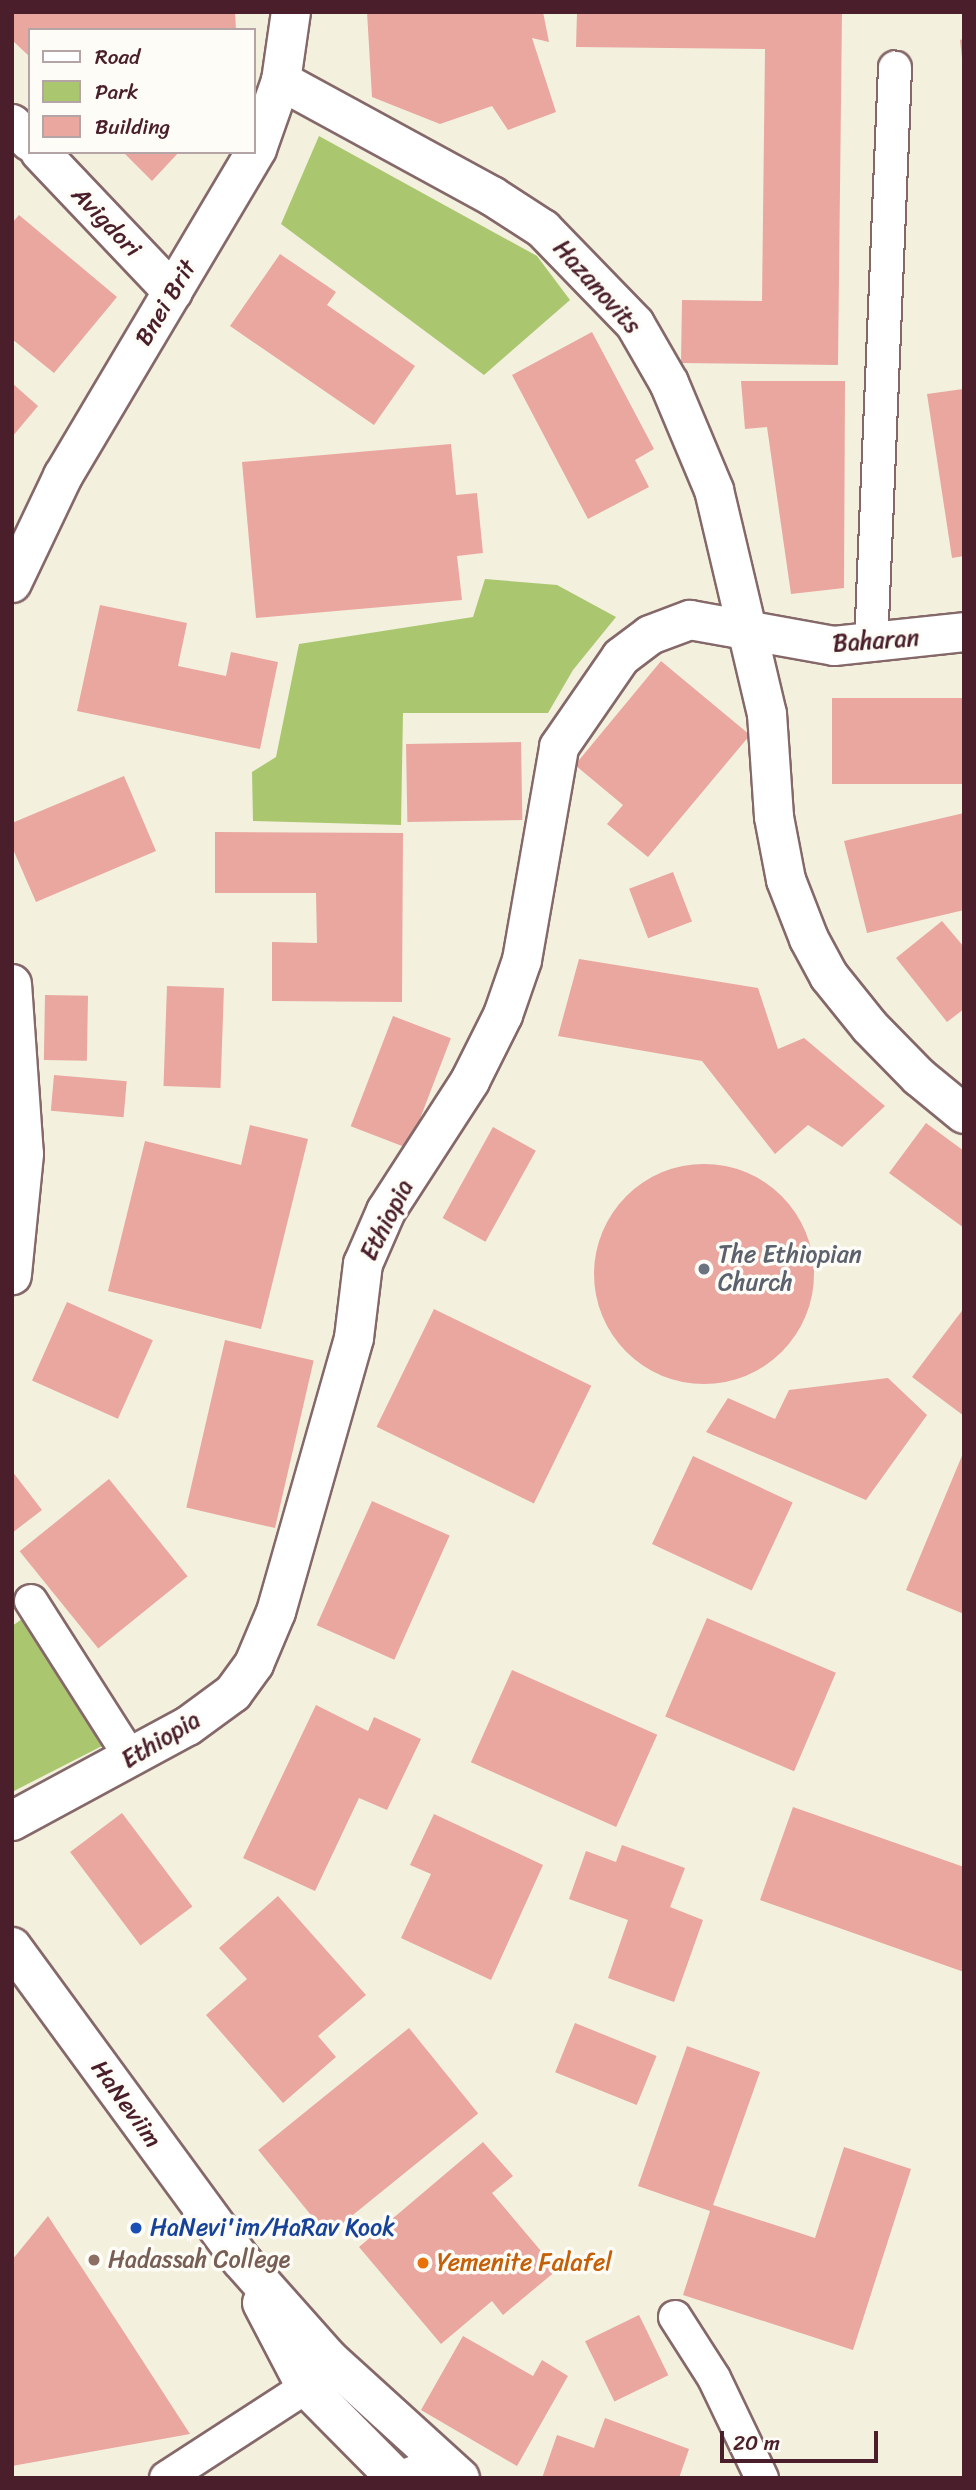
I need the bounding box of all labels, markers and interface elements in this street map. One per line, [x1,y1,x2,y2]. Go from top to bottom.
legend [28,28,256,154]
text: Road [95,38,140,76]
text: Park [95,73,138,111]
text: Building [95,108,170,146]
street label: Avigdori [65,181,147,263]
street label: Hazanovits [547,234,647,340]
street label: Bnei Brit [129,255,203,351]
street label: Baharan [832,624,920,658]
street label: Ethiopia [355,1175,419,1265]
place label: The Ethiopian Church [718,1241,862,1297]
marker: The Ethiopian Church [696,1261,712,1277]
street label: Ethiopia [116,1705,206,1775]
street label: HaNeviim [85,2055,167,2153]
place label: HaNevi'im/HaRav Kook [150,2214,397,2242]
marker: HaNevi'im/HaRav Kook [128,2220,144,2236]
place label: Hadassah College [108,2246,290,2274]
place label: Yemenite Falafel [437,2249,611,2277]
marker: Hadassah College [86,2252,102,2268]
marker: Yemenite Falafel [415,2255,431,2271]
scale bar [724,2416,881,2460]
text: 20 m [733,2424,780,2462]

